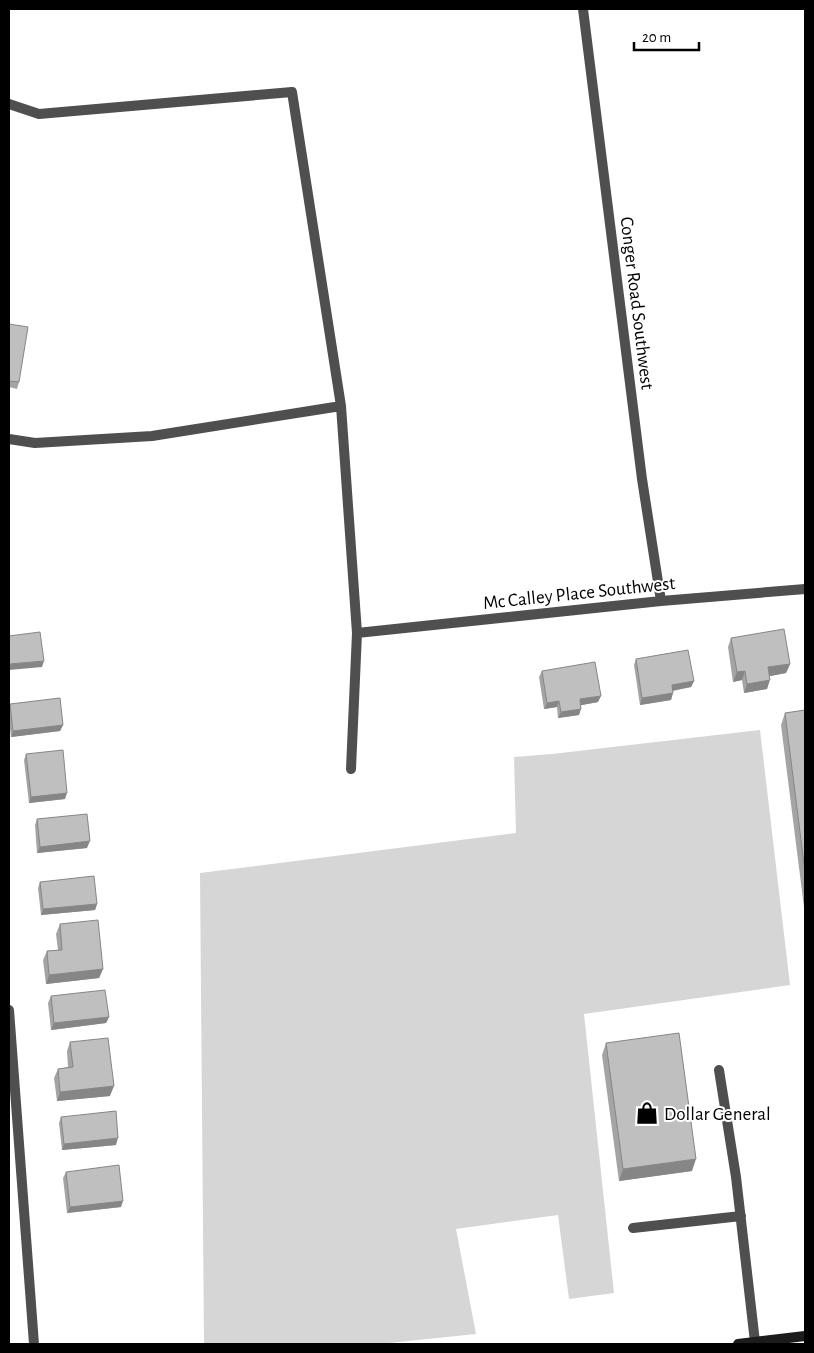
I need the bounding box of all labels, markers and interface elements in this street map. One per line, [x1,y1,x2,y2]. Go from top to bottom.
scale bar [634,20,699,52]
text: 20 m [642,30,671,45]
street label: Conger Road Southwest [616,216,657,391]
street label: Mc Calley Place Southwest [482,574,676,613]
shop icon: Dollar General [634,1100,660,1126]
place label: Dollar General [664,1105,771,1124]

